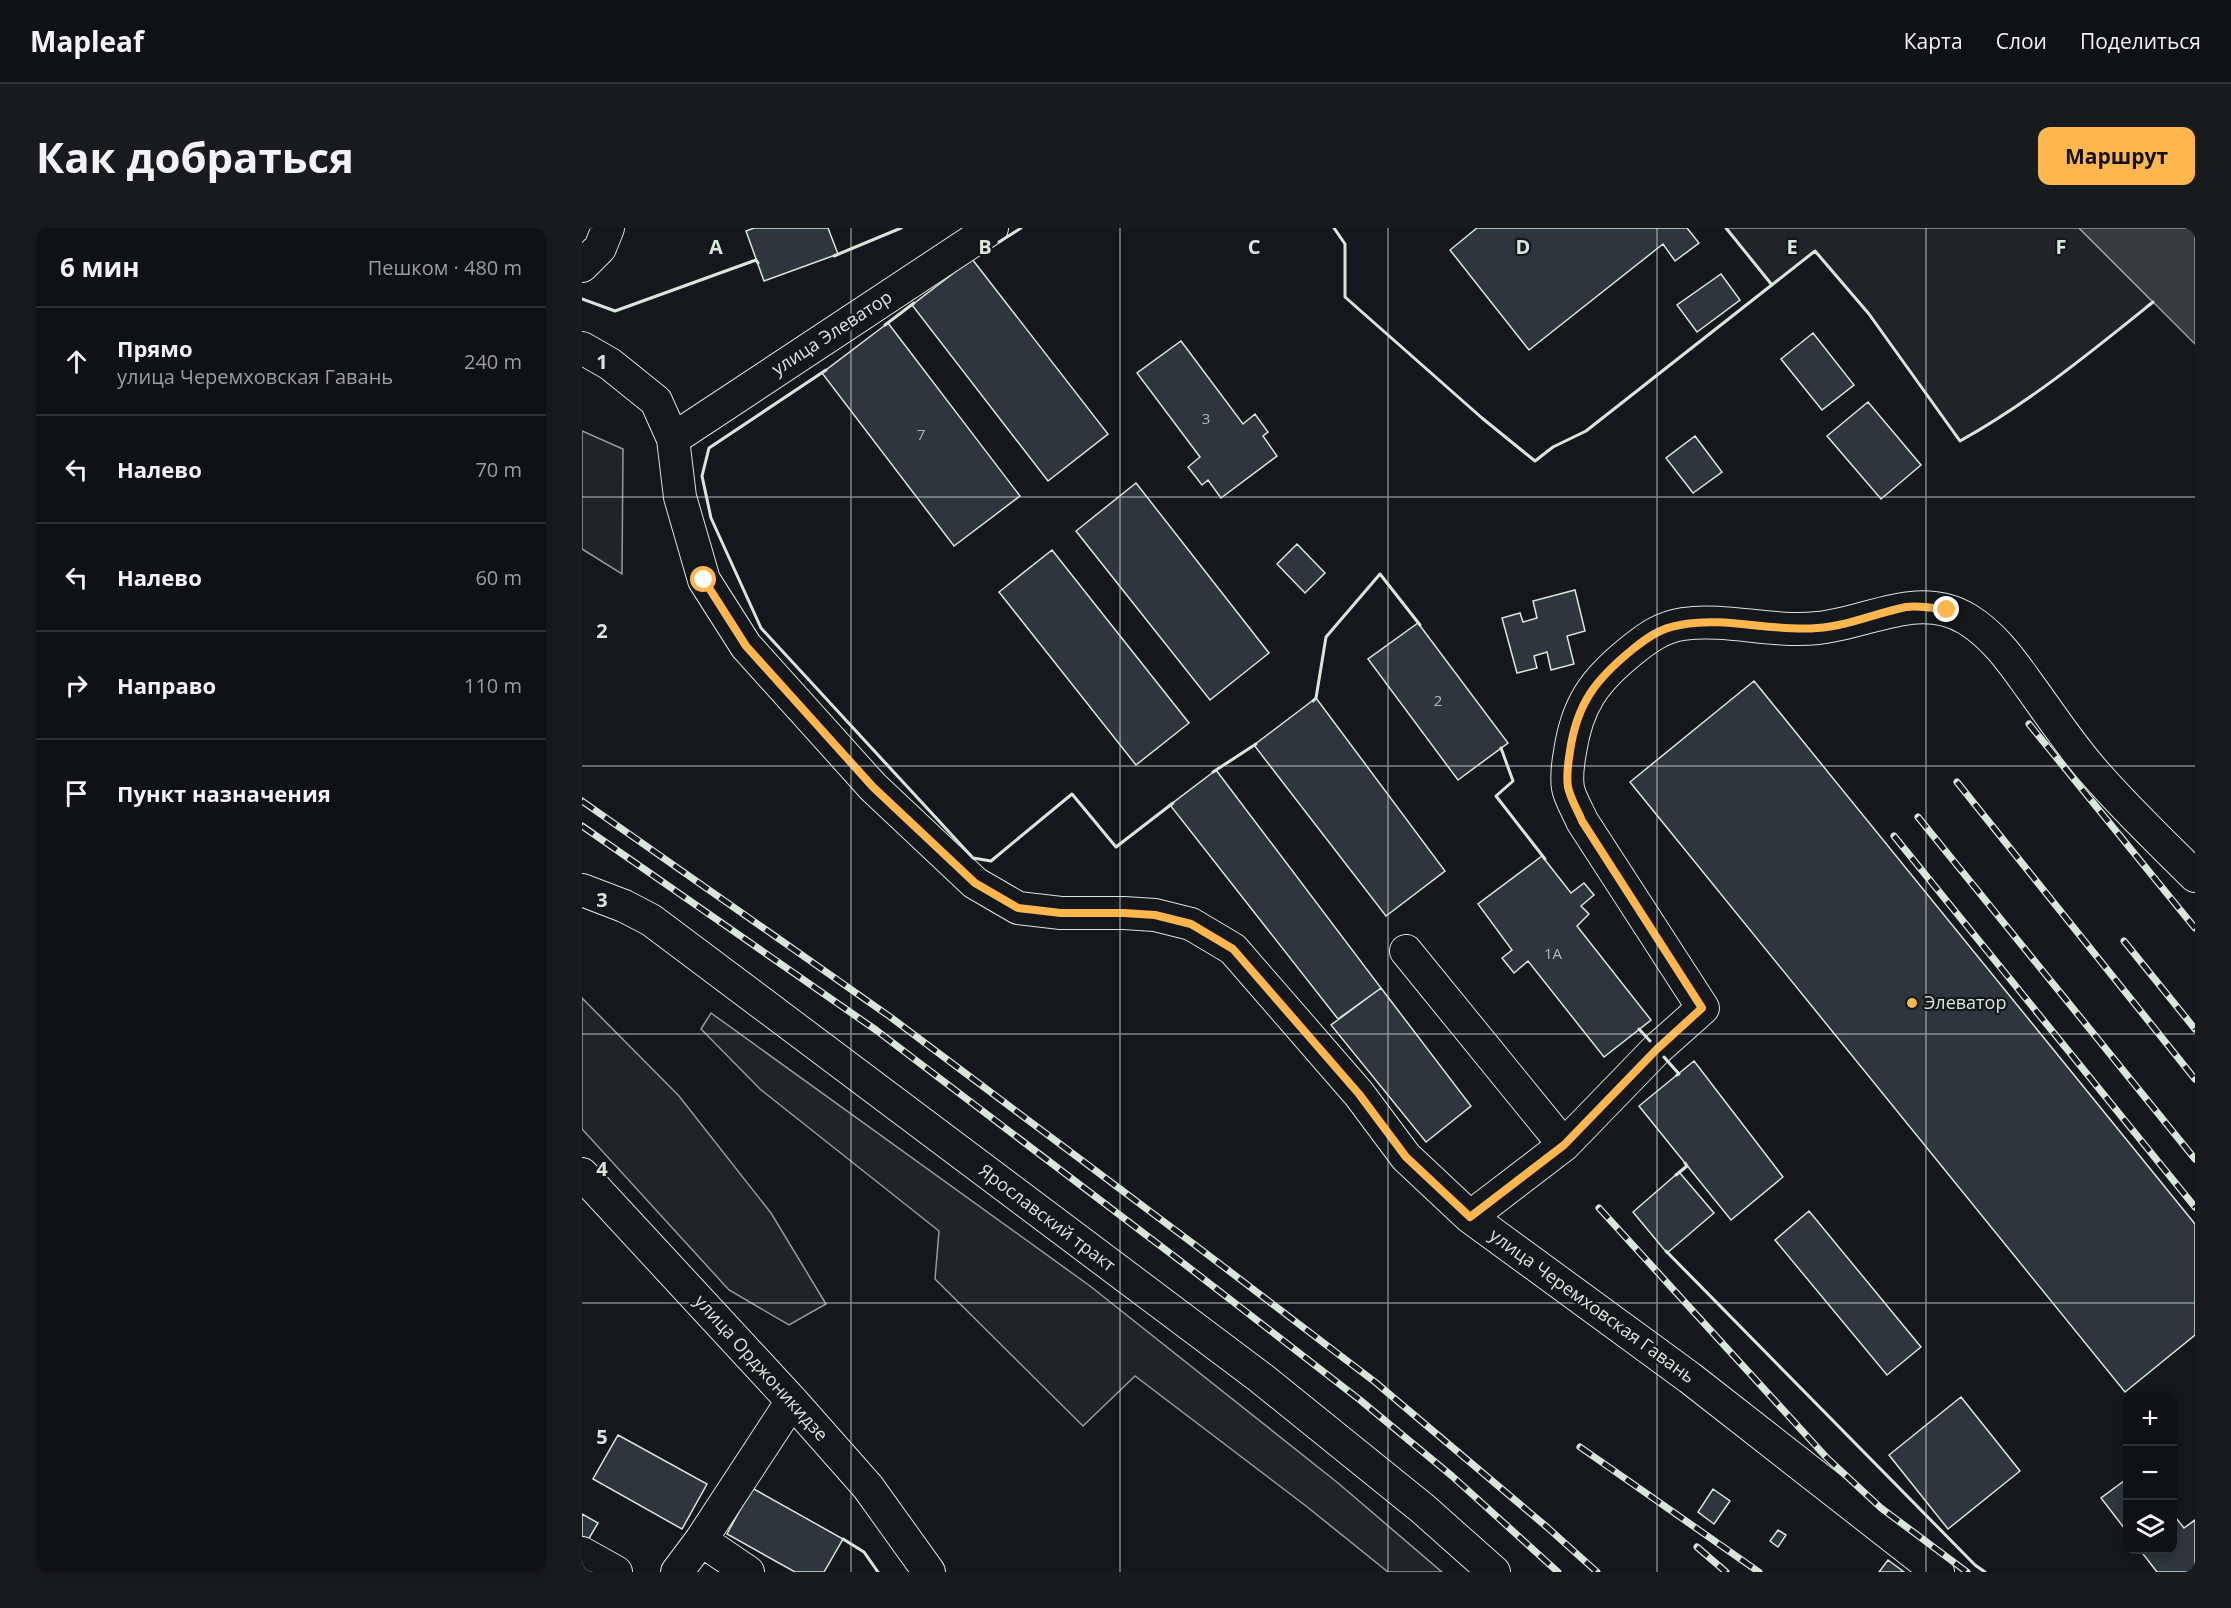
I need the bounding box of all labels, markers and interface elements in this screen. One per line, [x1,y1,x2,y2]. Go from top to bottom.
text: Mapleaf [30,22,144,60]
text: Карта [1904,27,1963,55]
text: Слои [1996,27,2047,55]
text: Поделиться [2080,27,2201,55]
button: Маршрут [2038,127,2195,185]
text: Как добраться [36,128,354,185]
text: A [709,233,723,260]
text: B [978,233,992,260]
text: C [1248,233,1261,260]
text: D [1516,233,1530,260]
text: E [1786,233,1798,260]
text: F [2056,233,2066,260]
text: 6 мин [60,249,140,285]
text: Пешком · 480 m [368,254,522,281]
street label: улица Элеватор [767,284,896,380]
text: Прямо [117,333,193,363]
icon: ahead [60,345,93,378]
text: 240 m [464,348,522,375]
text: 1 [596,348,608,375]
text: улица Черемховская Гавань [117,363,393,390]
house number: 3 [1202,408,1210,428]
house number: 7 [917,424,925,444]
icon: left [60,453,93,486]
text: Налево [117,454,202,484]
text: 70 m [475,456,522,483]
icon: left [60,561,93,594]
text: Налево [117,562,202,592]
text: 60 m [475,564,522,591]
route start [690,566,716,592]
route end [1933,596,1959,622]
text: 2 [596,617,608,644]
icon: right [60,669,93,702]
text: Направо [117,670,216,700]
text: 110 m [464,672,522,699]
house number: 2 [1434,690,1442,710]
icon: arrive [60,777,93,810]
text: Пункт назначения [117,778,331,808]
text: 3 [596,886,608,913]
house number: 1А [1544,943,1563,963]
place label: Элеватор [1924,990,2006,1014]
marker: Элеватор [1905,996,1919,1010]
text: 4 [596,1155,608,1182]
street label: Ярославский тракт [974,1158,1121,1277]
street label: улица Черемховская Гавань [1485,1222,1700,1388]
street label: улица Орджоникидзе [690,1289,834,1446]
map controls [2123,1392,2177,1554]
button: + [2123,1392,2177,1446]
text: 5 [596,1423,608,1450]
button: − [2123,1446,2177,1500]
button: layers [2123,1500,2177,1554]

